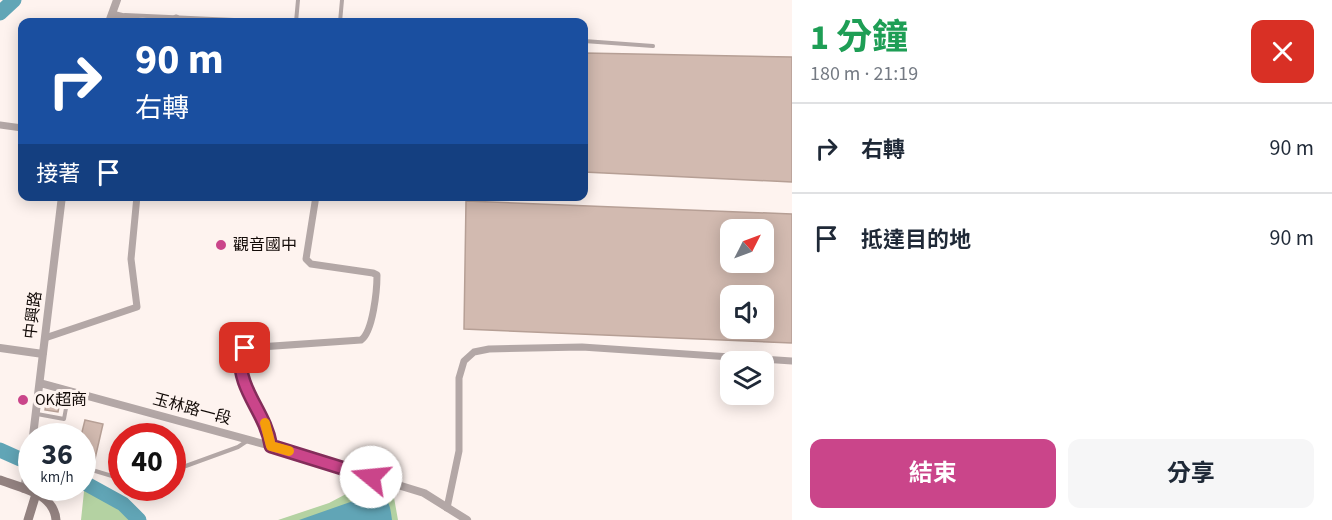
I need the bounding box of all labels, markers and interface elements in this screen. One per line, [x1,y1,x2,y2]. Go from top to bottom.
text: 1 分鐘 [810,12,908,63]
button: close [1251,20,1314,83]
text: 90 m [135,30,224,90]
icon: right [36,42,114,120]
text: 180 m · 21:19 [810,60,918,88]
text: 右轉 [135,89,189,128]
icon: right [810,132,843,165]
text: 90 m [1269,132,1314,164]
text: 右轉 [861,134,905,166]
icon: arrive [92,156,125,189]
text: 接著 [36,158,80,190]
north arrow [720,219,774,273]
map controls [720,219,774,405]
icon: arrive [810,222,843,255]
text: 90 m [1269,222,1314,254]
text: 抵達目的地 [861,224,971,256]
place label: 觀音國中 [233,234,297,256]
marker: 觀音國中 [214,238,228,252]
button: sound [720,285,774,339]
street label: 中興路 [19,290,47,340]
pin [219,322,270,373]
icon: arrive [228,331,261,364]
button: layers [720,351,774,405]
street label: 玉林路一段 [151,388,233,430]
place label: OK超商 [35,389,87,411]
marker: OK超商 [16,393,30,407]
speed limit sign: 40 [108,423,186,501]
text: 36 [41,433,73,476]
button: 結束 [810,439,1056,508]
button: 分享 [1068,439,1314,508]
position arrow [339,445,403,509]
text: km/h [40,467,74,488]

